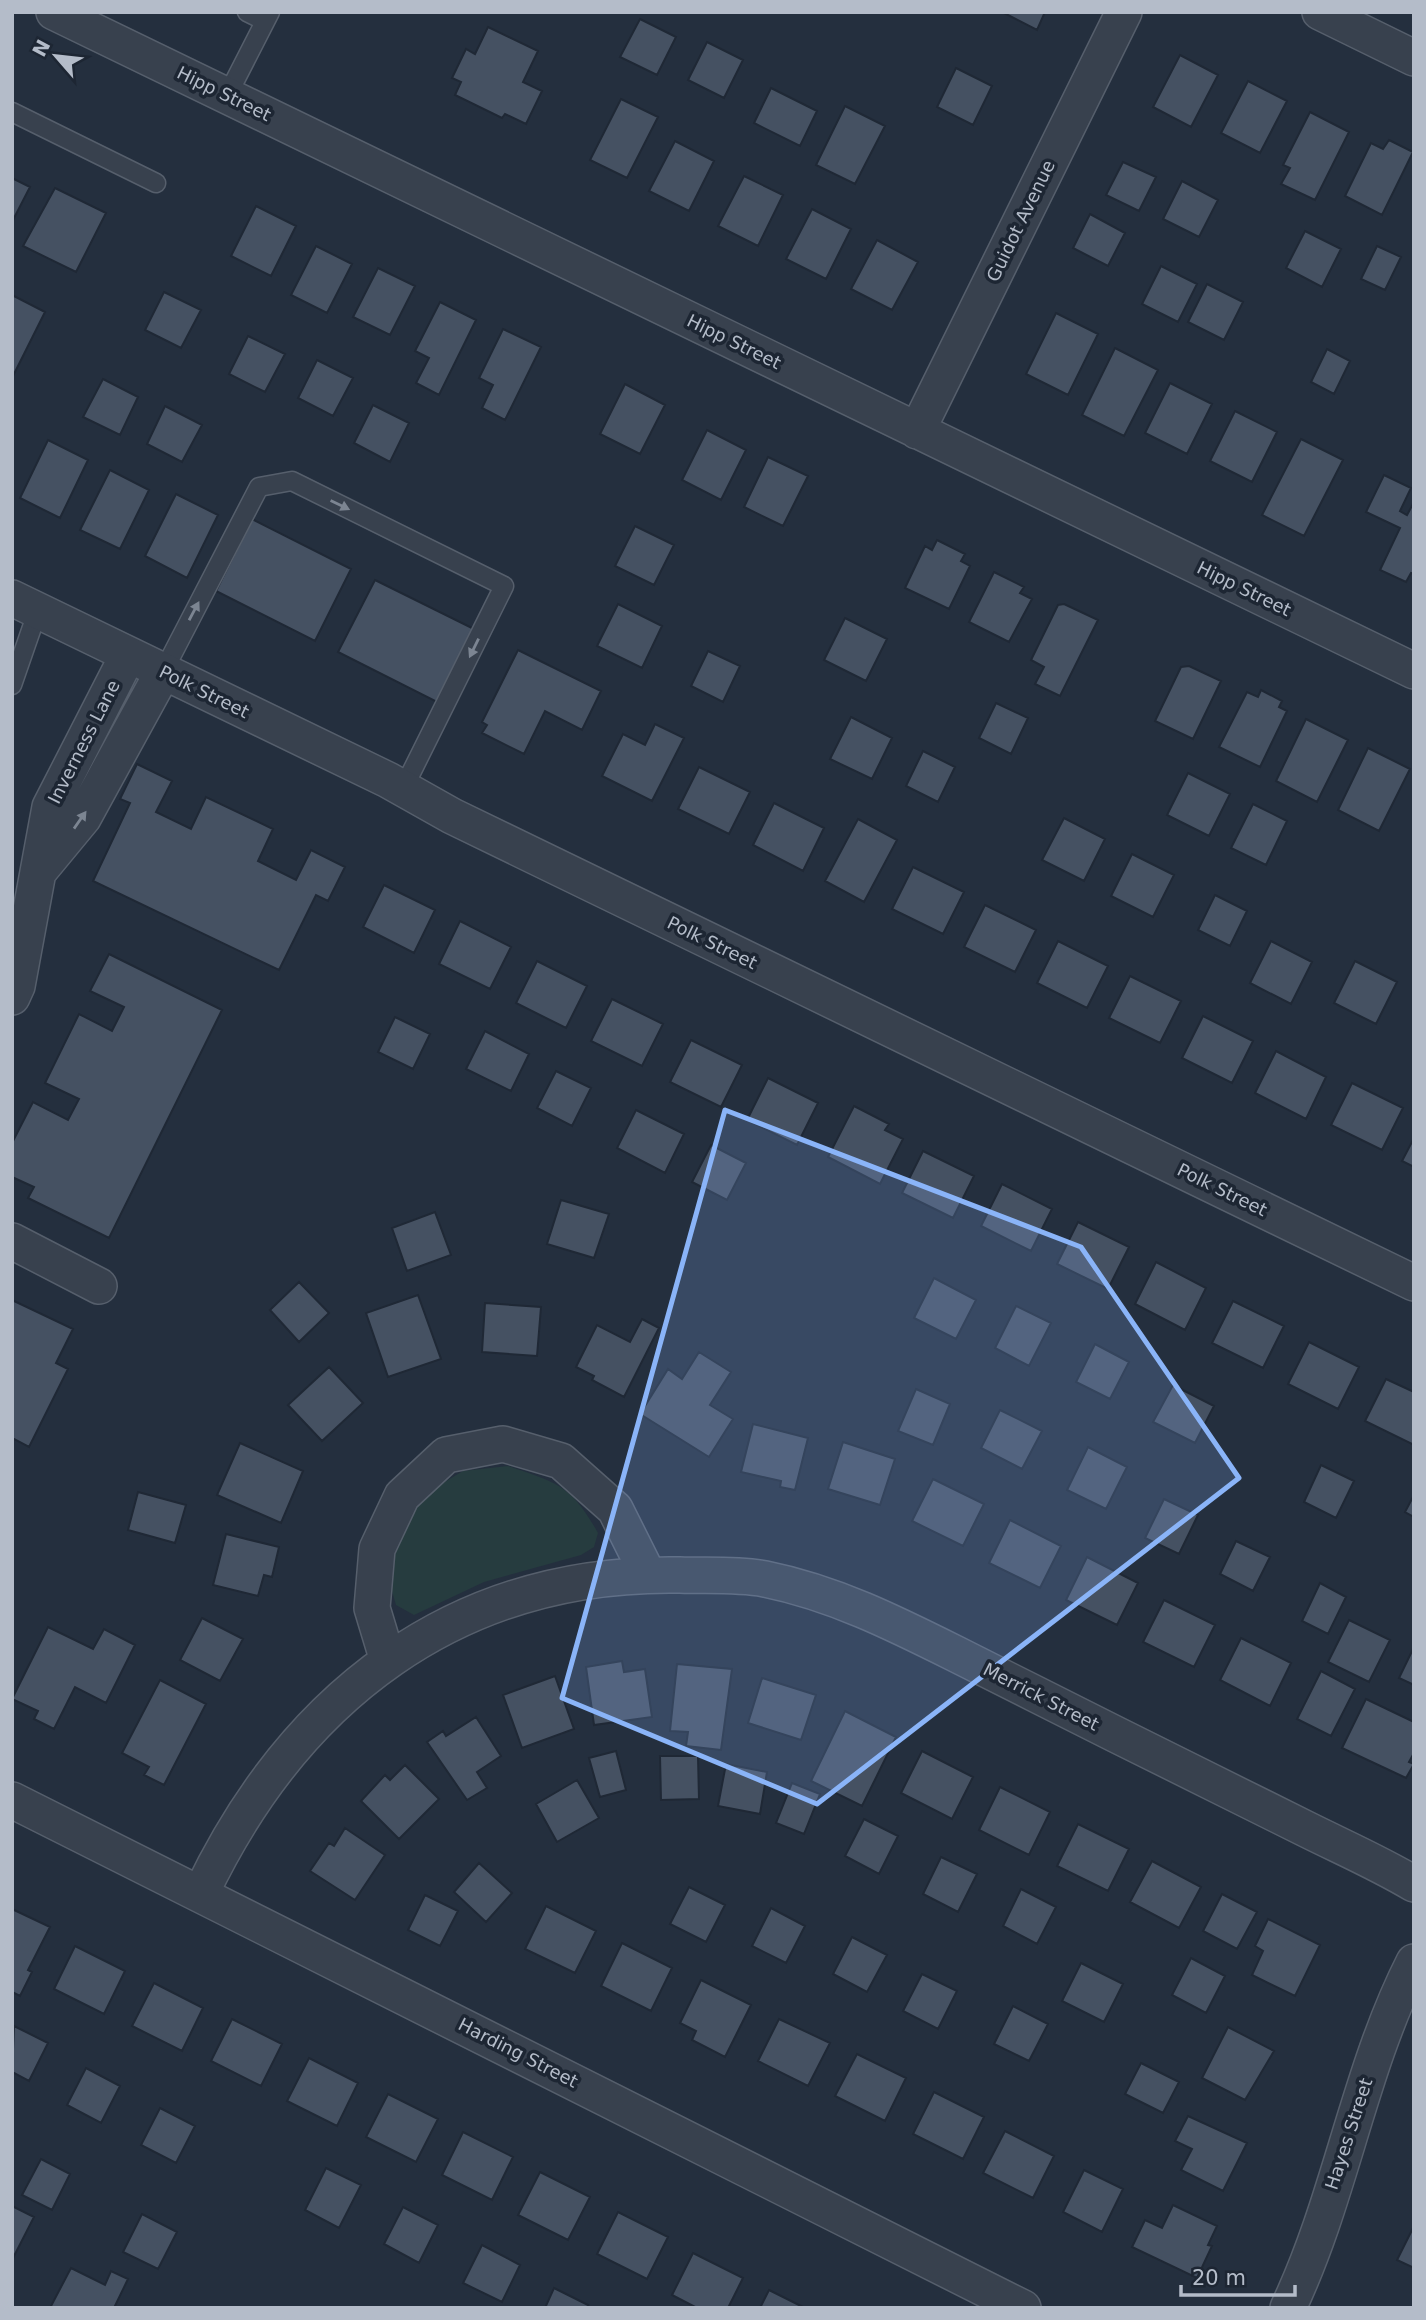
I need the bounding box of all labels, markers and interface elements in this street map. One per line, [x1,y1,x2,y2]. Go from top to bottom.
north arrow [21,21,91,91]
text: N [28,36,54,60]
street label: Hipp Street [174,62,275,125]
street label: Guidot Avenue [982,157,1059,285]
street label: Hipp Street [684,310,785,373]
one-way arrow [330,499,350,511]
street label: Hipp Street [1194,557,1295,620]
one-way arrow [188,601,199,621]
one-way arrow [469,638,480,658]
street label: Polk Street [156,661,252,722]
street label: Inverness Lane [43,676,124,807]
one-way arrow [73,811,87,829]
street label: Polk Street [664,912,760,973]
street label: Polk Street [1174,1159,1270,1220]
street label: Merrick Street [980,1658,1102,1735]
street label: Harding Street [455,2013,582,2092]
street label: Hayes Street [1321,2075,1376,2192]
scale bar [1181,2254,1295,2298]
text: 20 m [1192,2266,1246,2290]

